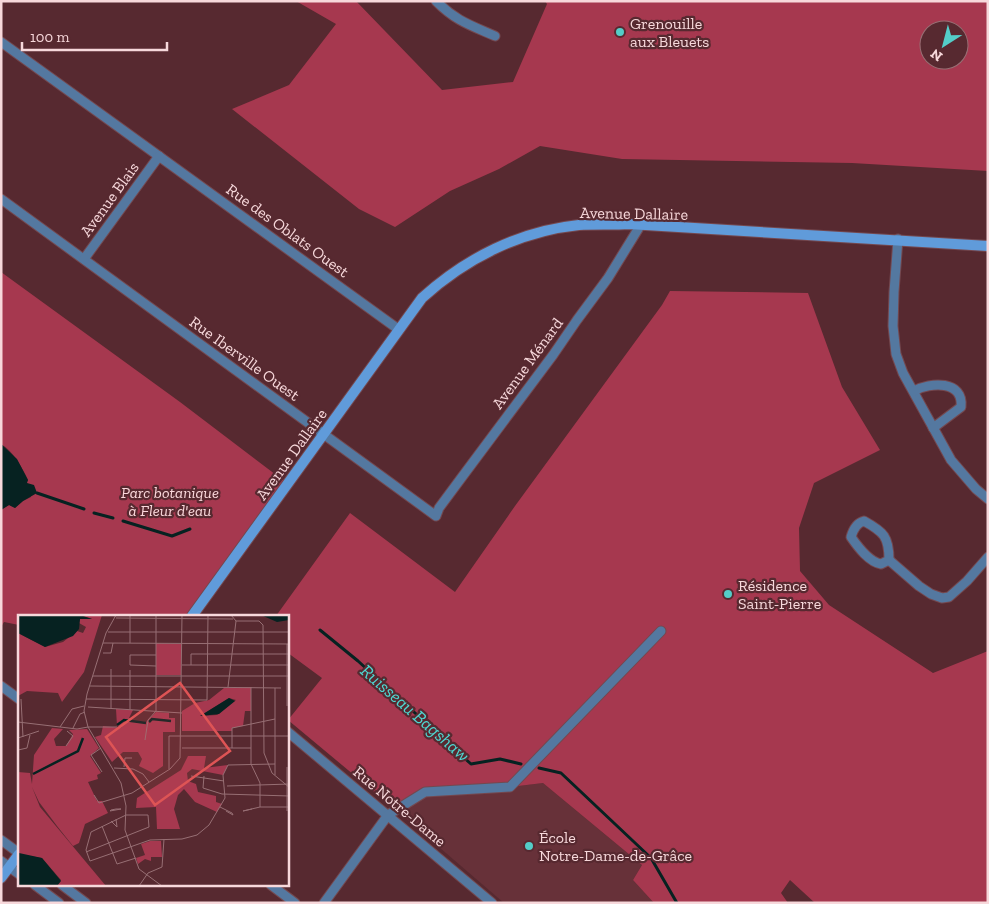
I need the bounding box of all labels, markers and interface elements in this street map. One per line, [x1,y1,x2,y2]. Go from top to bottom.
place label: Grenouille aux Bleuets [630,14,709,51]
scale bar [22,20,168,52]
north arrow [919,20,969,70]
marker: Grenouille aux Bleuets [614,26,626,38]
text: 100 m [30,28,69,46]
text: N [927,45,946,65]
street label: Avenue Blais [76,158,143,240]
street label: Rue des Oblats Ouest [223,180,353,281]
street label: Avenue Dallaire [580,203,688,224]
street label: Rue Iberville Ouest [186,312,303,405]
street label: Avenue Ménard [488,314,567,413]
street label: Avenue Dallaire [252,405,331,504]
park label: Parc botanique à Fleur d'eau [121,483,219,520]
place label: Résidence Saint-Pierre [738,576,821,613]
marker: Résidence Saint-Pierre [722,588,734,600]
inset map [18,615,289,886]
water label: Ruisseau Bagshaw [356,660,474,767]
street label: Rue Notre-Dame [349,762,450,851]
place label: École Notre-Dame-de-Grâce [539,828,692,865]
marker: École Notre-Dame-de-Grâce [523,840,535,852]

